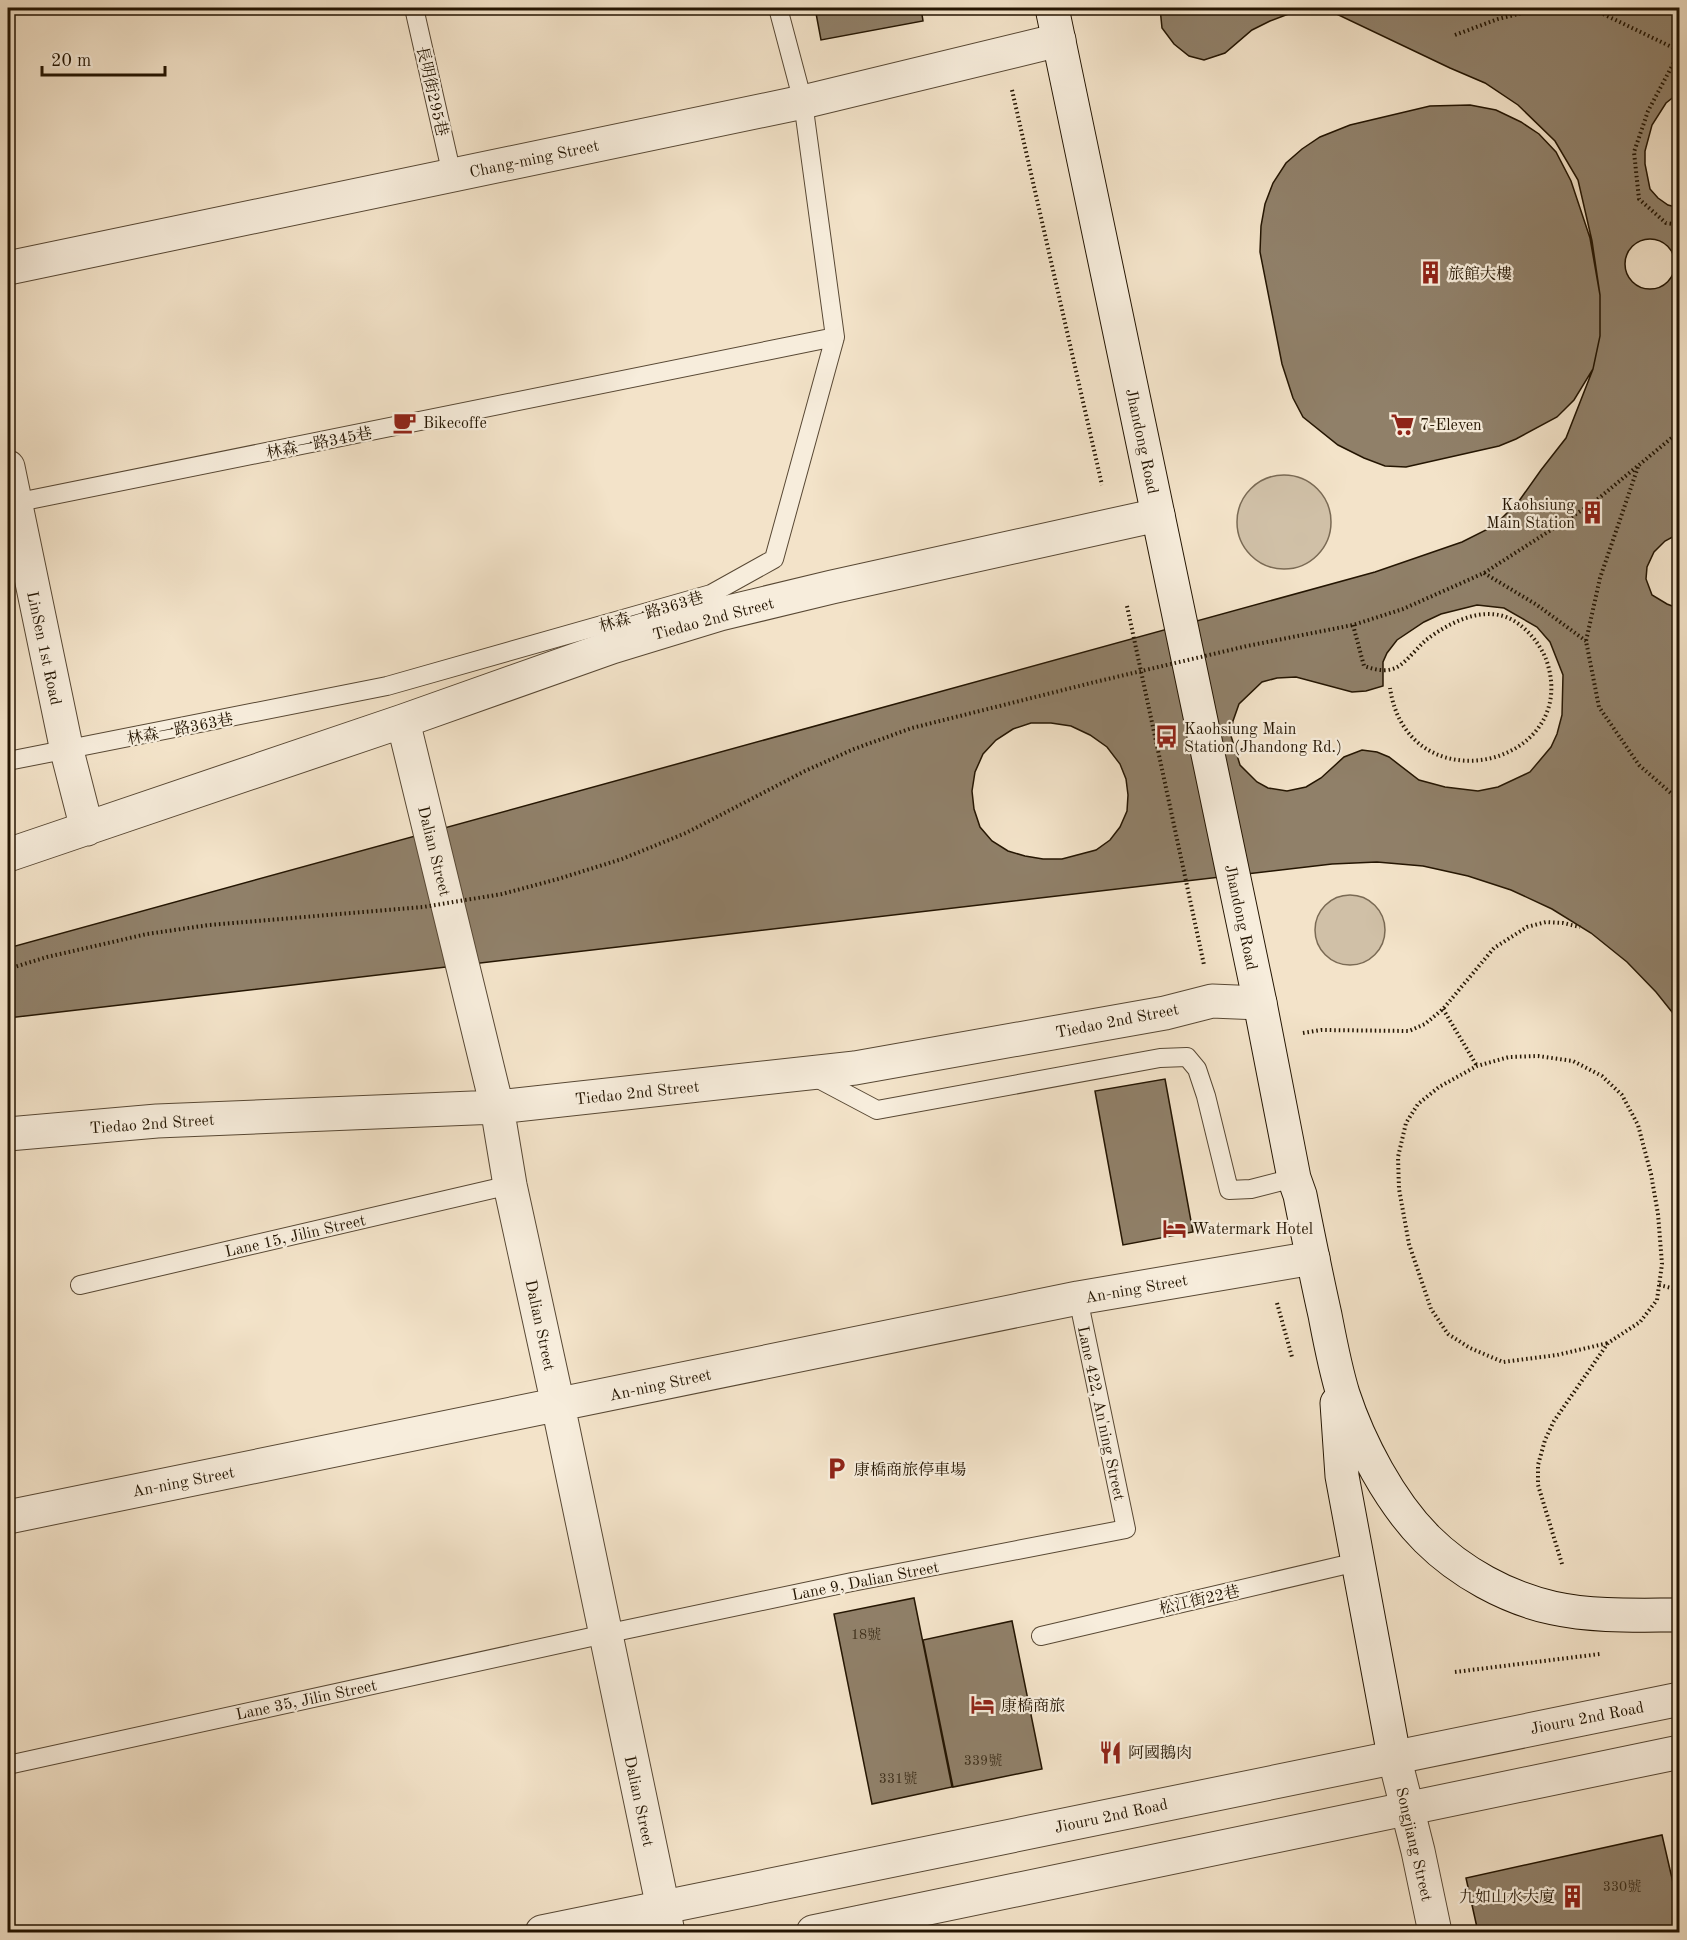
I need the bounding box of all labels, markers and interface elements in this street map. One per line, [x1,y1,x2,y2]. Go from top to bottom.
scale bar [42,39,165,77]
street label: 長明街295巷 [413,44,451,138]
text: 20 m [51,52,91,70]
street label: Chang-ming Street [468,138,601,181]
building icon: 旅館大樓 [1417,260,1443,286]
place label: 旅館大樓 [1448,265,1512,283]
street label: Jhandong Road [1122,387,1160,496]
cafe icon: Bikecoffe [392,409,418,435]
supermarket icon: 7-Eleven [1389,411,1415,437]
place label: Bikecoffe [423,416,487,432]
place label: 7-Eleven [1420,418,1482,434]
street label: 林森一路345巷 [265,424,374,462]
place label: Kaohsiung Main Station [1486,498,1575,532]
building icon: Kaohsiung Main Station [1580,500,1606,526]
street label: 林森一路363巷 [597,588,706,635]
street label: LinSen 1st Road [23,590,63,707]
street label: Tiedao 2nd Street [651,596,776,644]
street label: 林森一路363巷 [126,710,235,748]
place label: Kaohsiung Main Station(Jhandong Rd.) [1184,722,1342,756]
bus stop icon: Kaohsiung Main Station(Jhandong Rd.) [1153,724,1179,750]
street label: Dalian Street [414,805,452,899]
street label: Jhandong Road [1221,863,1259,972]
street label: Tiedao 2nd Street [1055,1002,1181,1042]
street label: Tiedao 2nd Street [574,1079,701,1108]
street label: Tiedao 2nd Street [89,1113,215,1137]
street label: Lane 15, Jilin Street [224,1213,368,1261]
hotel icon: Watermark Hotel [1161,1215,1187,1241]
place label: Watermark Hotel [1192,1222,1313,1238]
street label: An-ning Street [1084,1273,1189,1307]
street label: Dalian Street [522,1279,557,1373]
street label: Lane 422, An'ning Street [1074,1325,1126,1502]
street label: An-ning Street [608,1367,713,1405]
parking icon: 康橋商旅停車場 [823,1456,849,1482]
place label: 康橋商旅停車場 [854,1461,966,1479]
street label: An-ning Street [131,1465,236,1501]
street label: Lane 9, Dalian Street [790,1560,941,1604]
street label: 松江街22巷 [1157,1582,1241,1618]
house number: 18號 [851,1627,881,1642]
street label: Lane 35, Jilin Street [234,1678,379,1724]
hotel icon: 康橋商旅 [970,1692,996,1718]
place label: 康橋商旅 [1001,1697,1065,1715]
street label: Jiouru 2nd Road [1529,1700,1646,1738]
restaurant icon: 阿國鵝肉 [1097,1739,1123,1765]
place label: 阿國鵝肉 [1128,1744,1192,1762]
house number: 339號 [964,1753,1002,1768]
street label: Dalian Street [621,1755,656,1849]
house number: 331號 [879,1771,917,1786]
street label: Songjiang Street [1392,1786,1434,1903]
street label: Jiouru 2nd Road [1053,1797,1170,1837]
house number: 330號 [1603,1879,1641,1894]
building icon: 九如山水大廈 [1560,1883,1586,1909]
place label: 九如山水大廈 [1459,1888,1555,1906]

